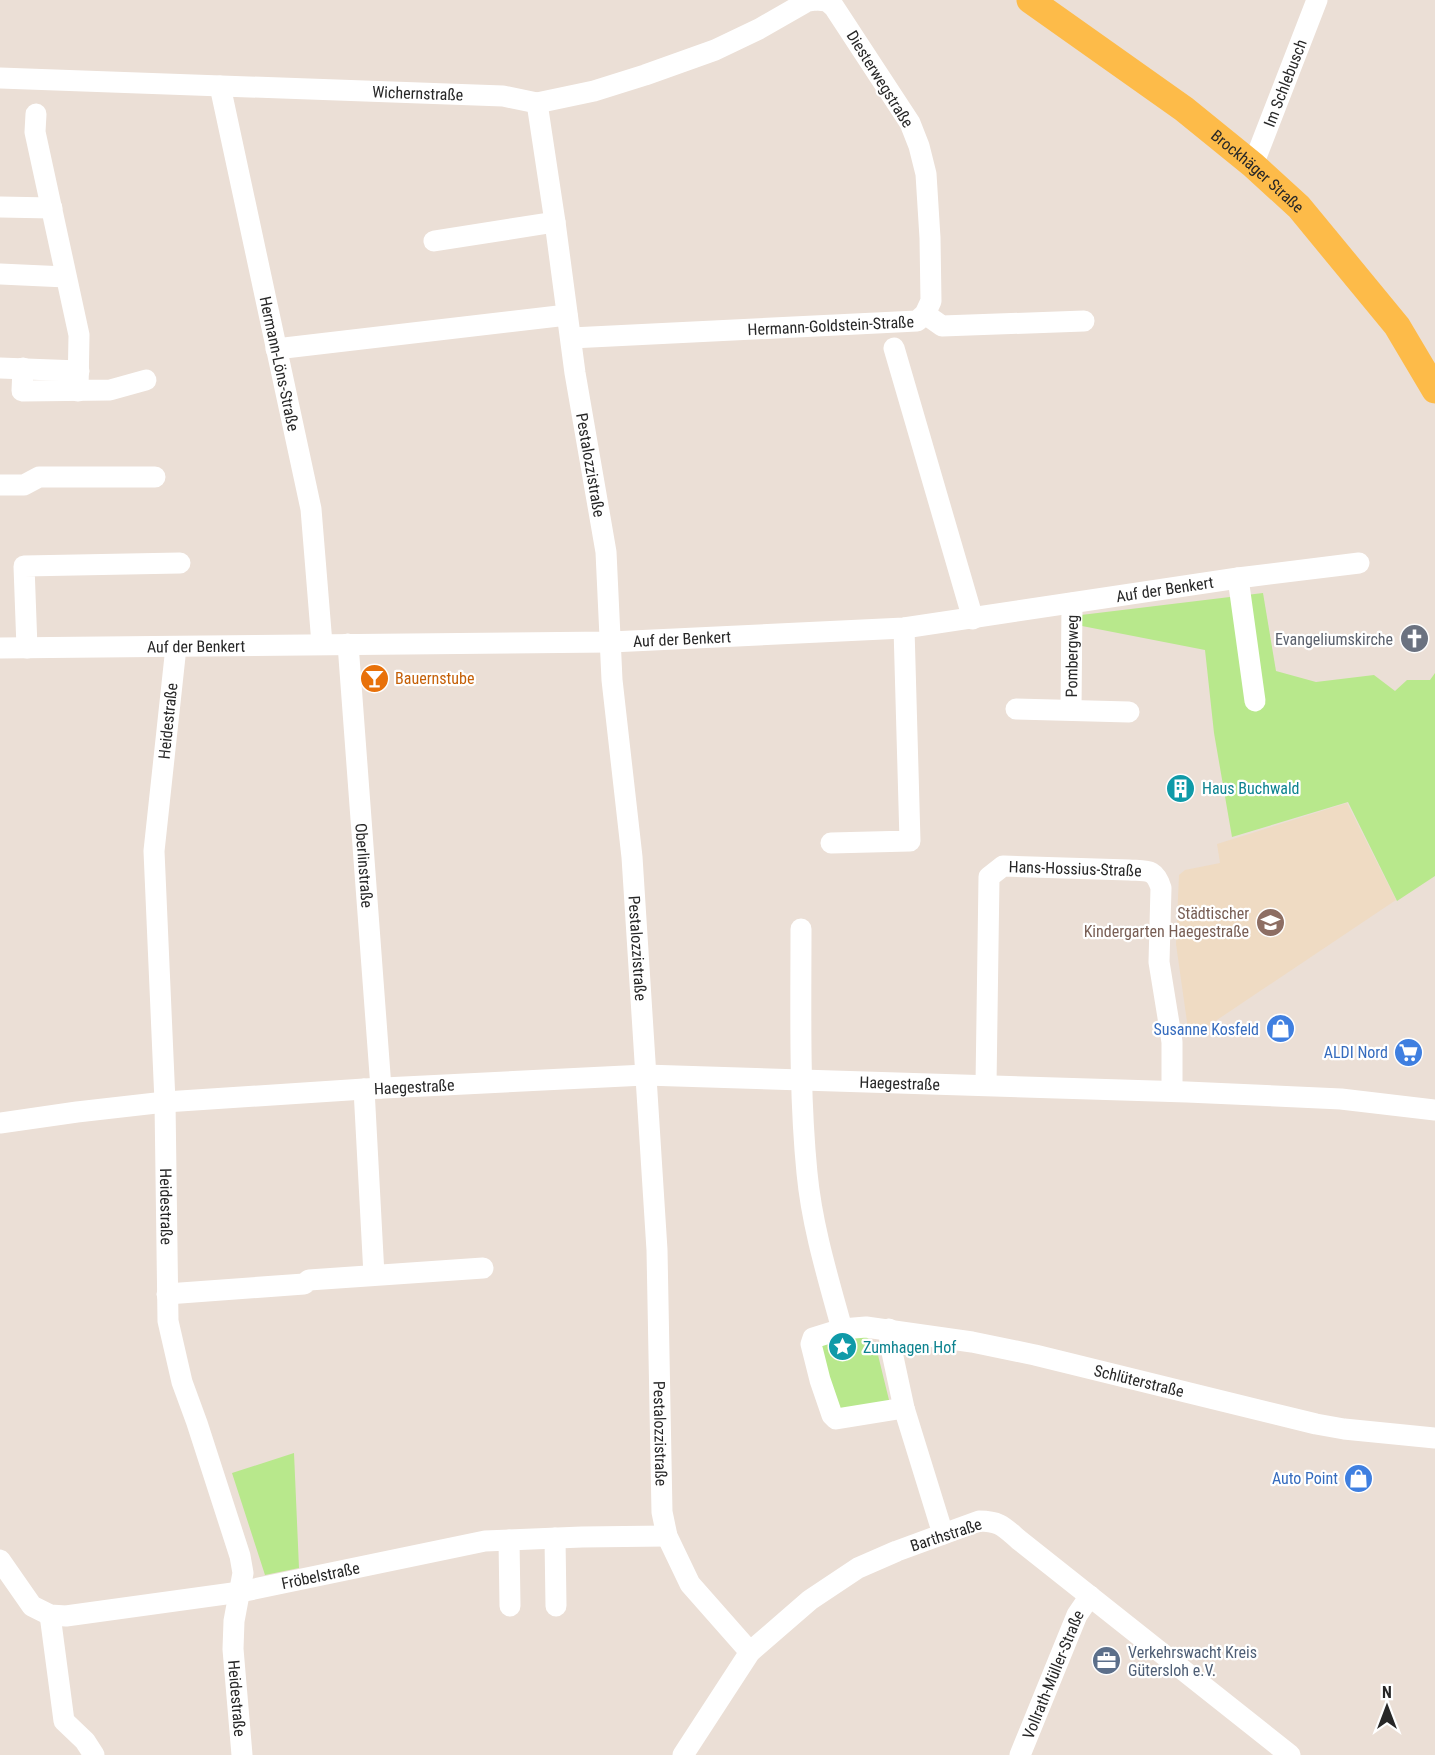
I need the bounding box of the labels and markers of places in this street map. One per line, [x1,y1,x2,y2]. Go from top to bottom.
church icon: Evangeliumskirche [1398,623,1430,655]
place label: Evangeliumskirche [1275,630,1393,649]
bar icon: Bauernstube [358,662,390,694]
place label: Bauernstube [395,669,474,688]
building icon: Haus Buchwald [1165,772,1197,804]
place label: Haus Buchwald [1202,779,1300,798]
place label: Städtischer Kindergarten Haegestraße [1084,904,1249,941]
school or university icon: Städtischer Kindergarten Haegestraße [1254,906,1286,938]
shop icon: Susanne Kosfeld [1264,1013,1296,1045]
place label: Susanne Kosfeld [1154,1020,1259,1039]
supermarket icon: ALDI Nord [1393,1036,1425,1068]
place label: ALDI Nord [1324,1043,1388,1062]
place icon: Zumhagen Hof [826,1331,858,1363]
place label: Zumhagen Hof [863,1338,956,1357]
shop icon: Auto Point [1343,1462,1375,1494]
place label: Auto Point [1272,1469,1338,1488]
place label: Verkehrswacht Kreis Gütersloh e.V. [1128,1643,1257,1680]
office icon: Verkehrswacht Kreis Gütersloh e.V. [1091,1645,1123,1677]

